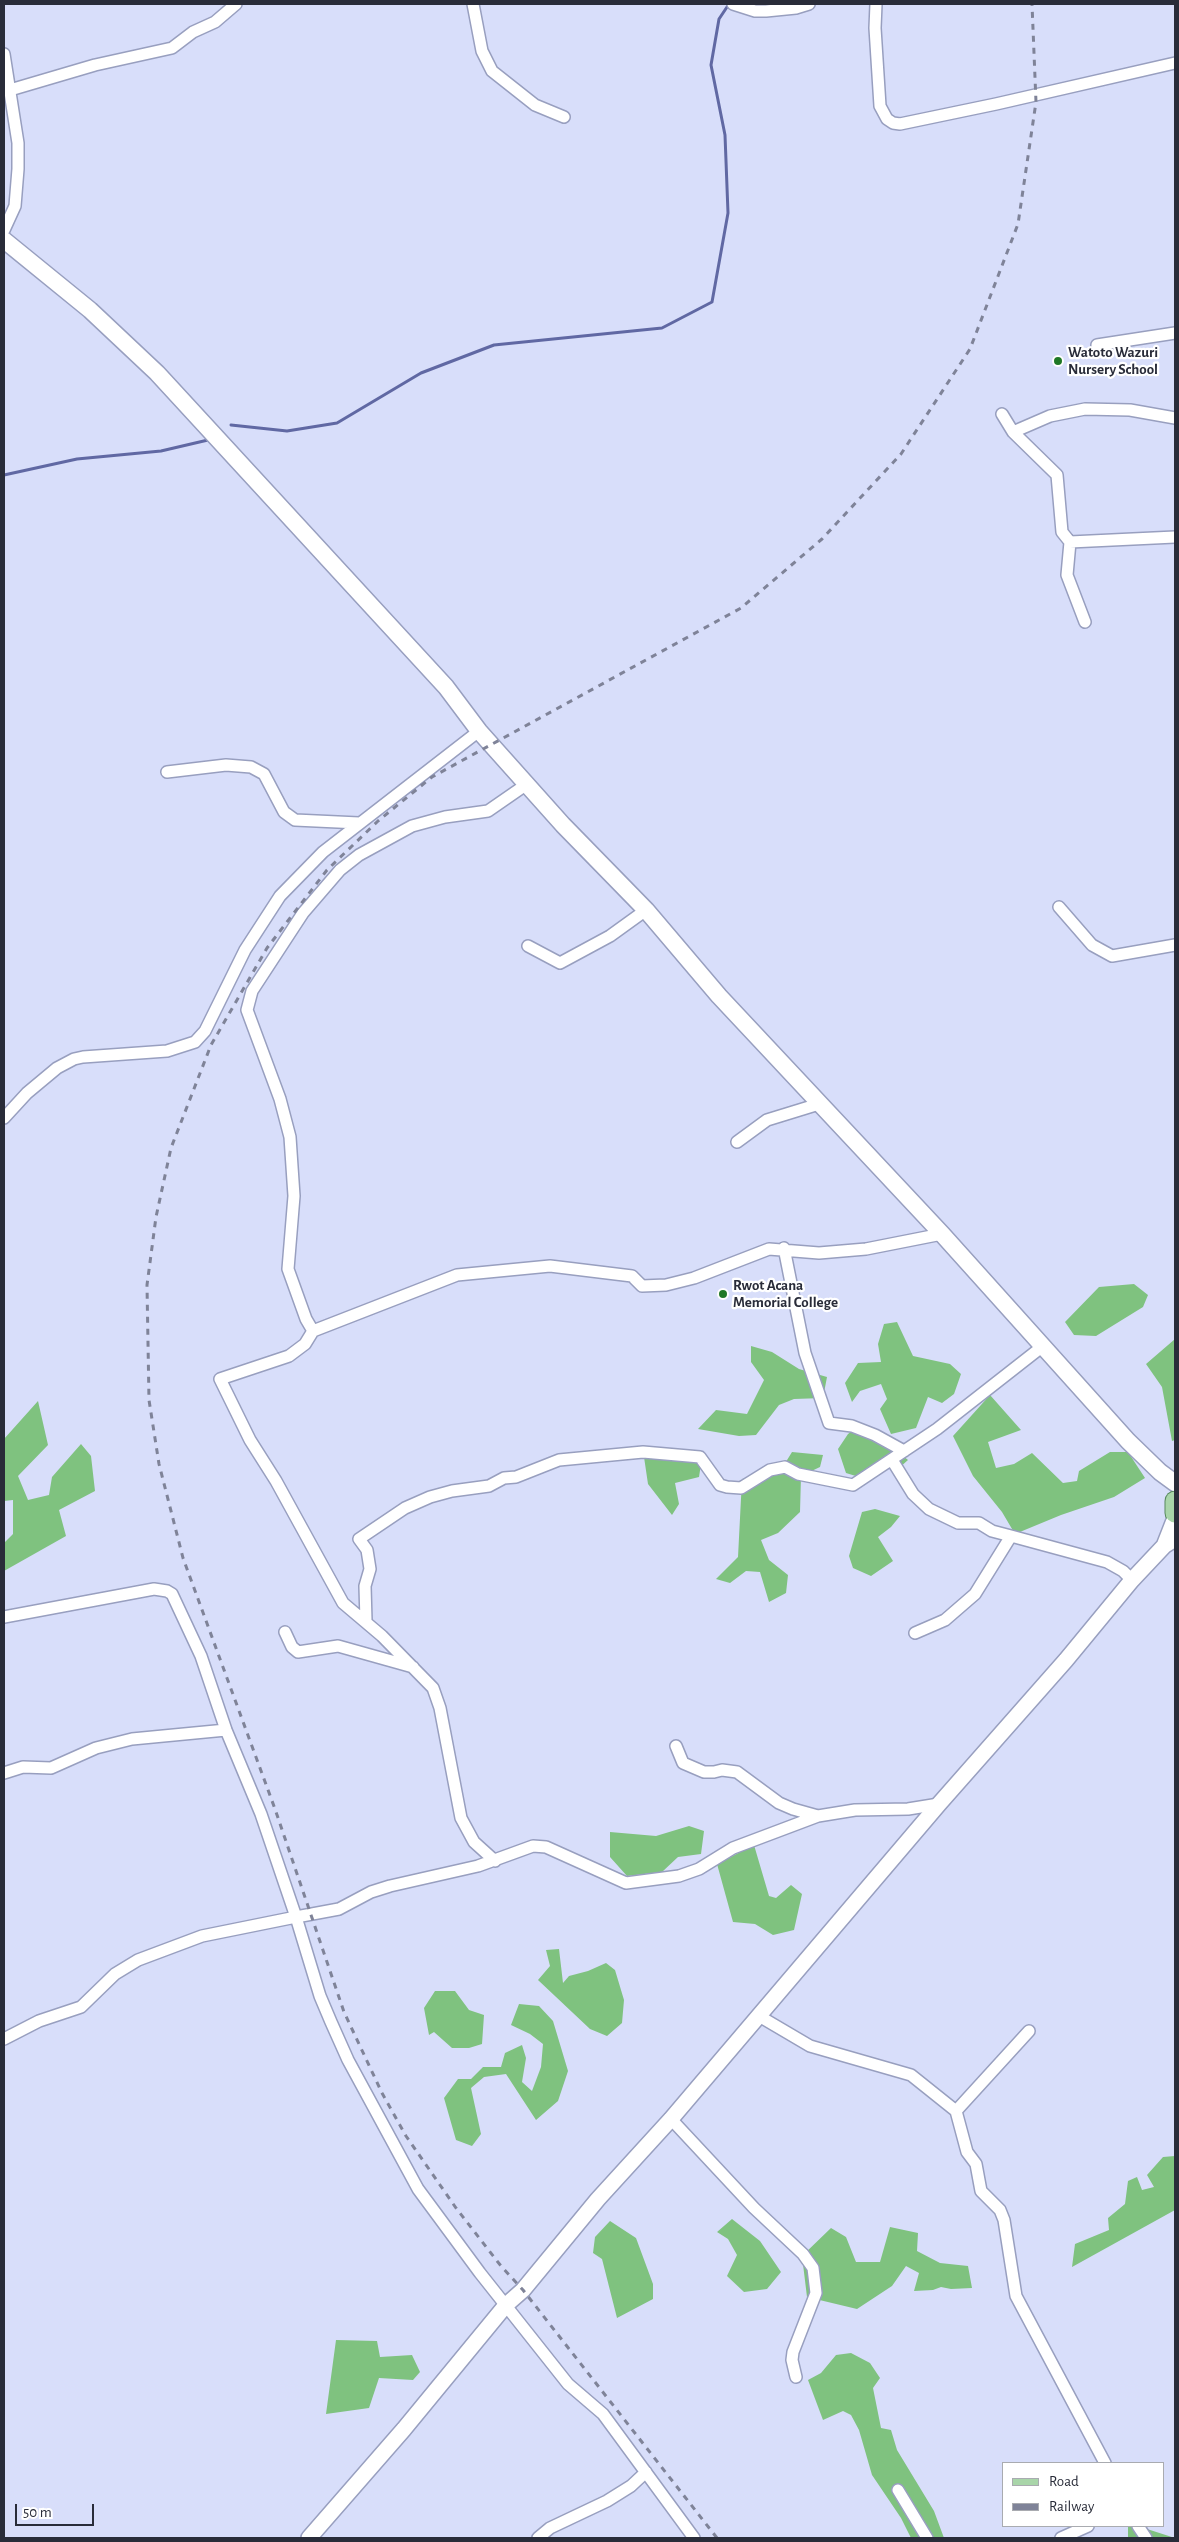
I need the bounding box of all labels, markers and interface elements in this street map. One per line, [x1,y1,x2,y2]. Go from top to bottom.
place label: Watoto Wazuri Nursery School [1068,343,1158,378]
marker: Watoto Wazuri Nursery School [1052,355,1064,367]
place label: Rwot Acana Memorial College [733,1276,838,1311]
marker: Rwot Acana Memorial College [717,1288,729,1300]
legend [1002,2462,1164,2527]
text: Road [1049,2474,1079,2489]
scale bar [18,2494,96,2526]
text: Railway [1049,2499,1094,2514]
text: 50 m [23,2505,52,2520]

